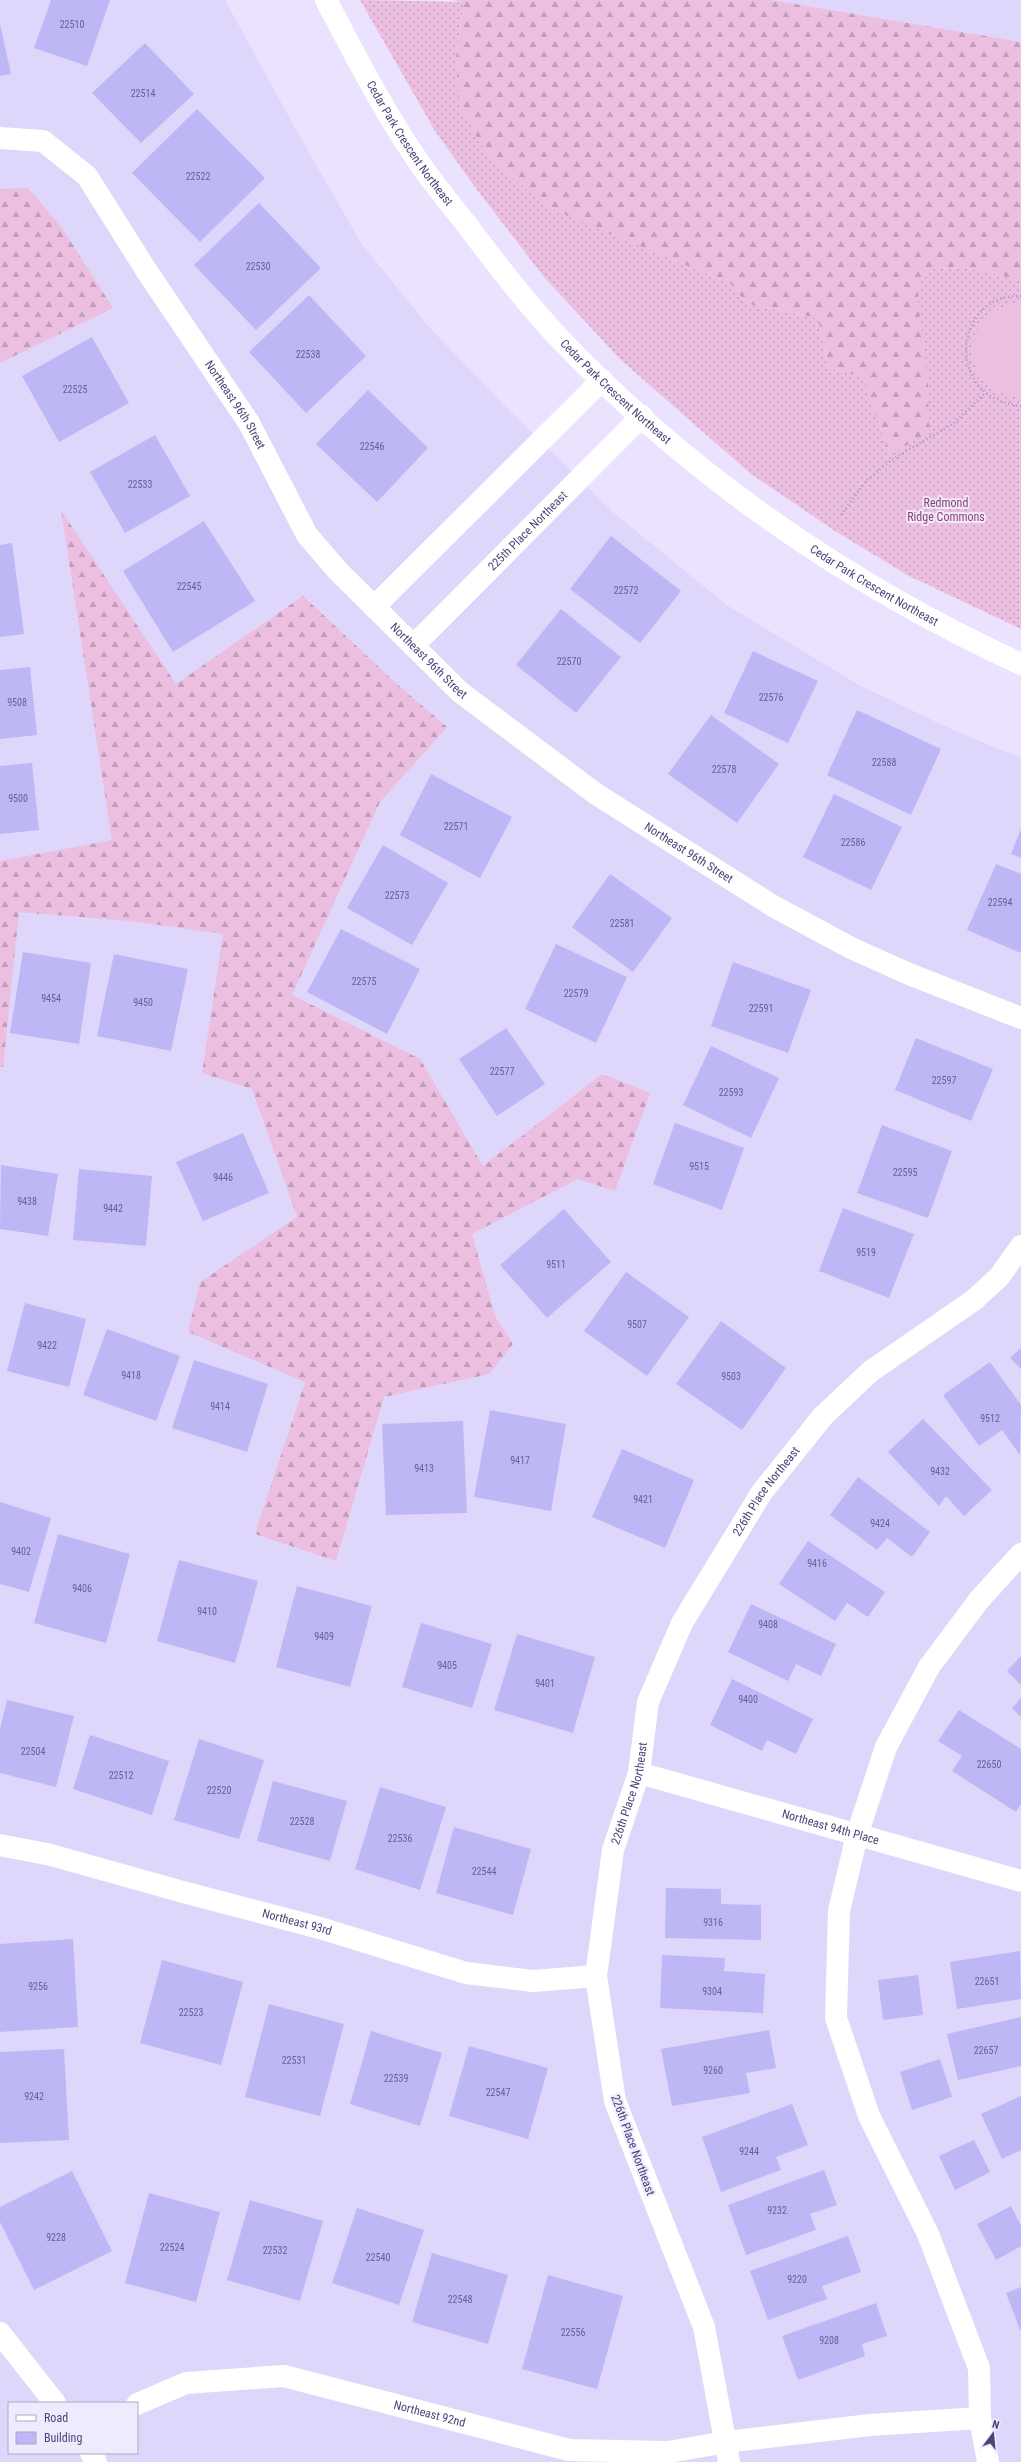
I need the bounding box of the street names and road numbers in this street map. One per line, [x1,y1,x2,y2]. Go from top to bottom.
street label: Cedar Park Crescent Northeast [364,78,456,209]
street label: Cedar Park Crescent Northeast [557,337,674,447]
street label: Northeast 96th Street [202,358,268,452]
street label: 225th Place Northeast [485,488,570,573]
street label: Cedar Park Crescent Northeast [807,542,941,629]
street label: Northeast 96th Street [387,620,470,702]
street label: Northeast 96th Street [642,819,736,886]
street label: 226th Place Northeast [730,1444,803,1539]
street label: 226th Place Northeast [608,1741,650,1846]
street label: Northeast 94th Place [780,1807,881,1848]
street label: Northeast 93rd [261,1906,334,1938]
street label: 226th Place Northeast [608,2093,658,2198]
street label: Northeast 92nd [392,2398,467,2430]

